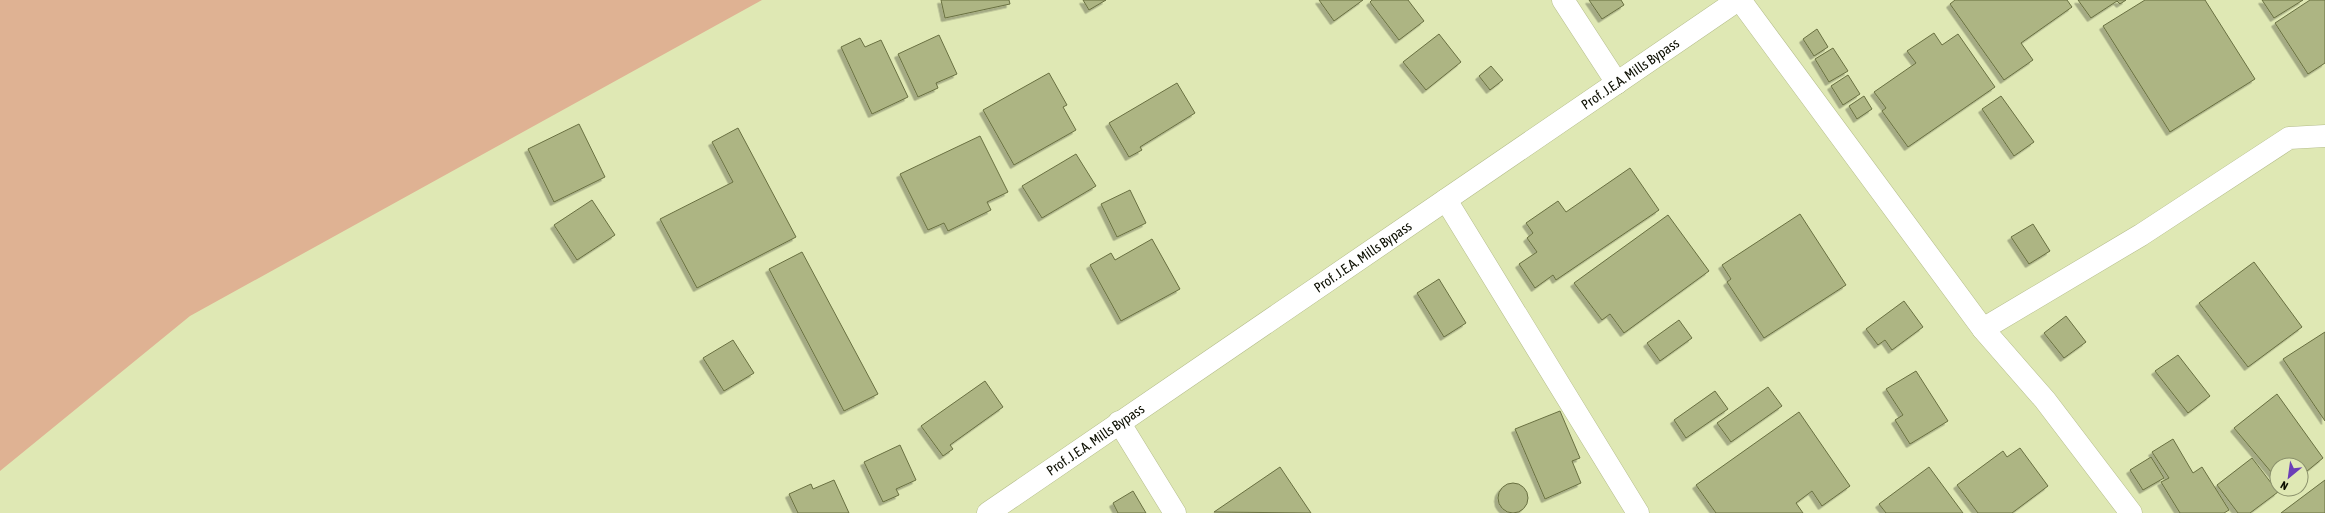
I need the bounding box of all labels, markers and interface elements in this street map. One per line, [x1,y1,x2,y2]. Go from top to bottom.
street label: Prof. J.E.A. Mills Bypass [1578,35,1682,113]
street label: Prof. J.E.A. Mills Bypass [1311,218,1415,296]
street label: Prof. J.E.A. Mills Bypass [1043,401,1147,479]
north arrow [2269,457,2309,497]
text: N [2278,479,2290,493]

